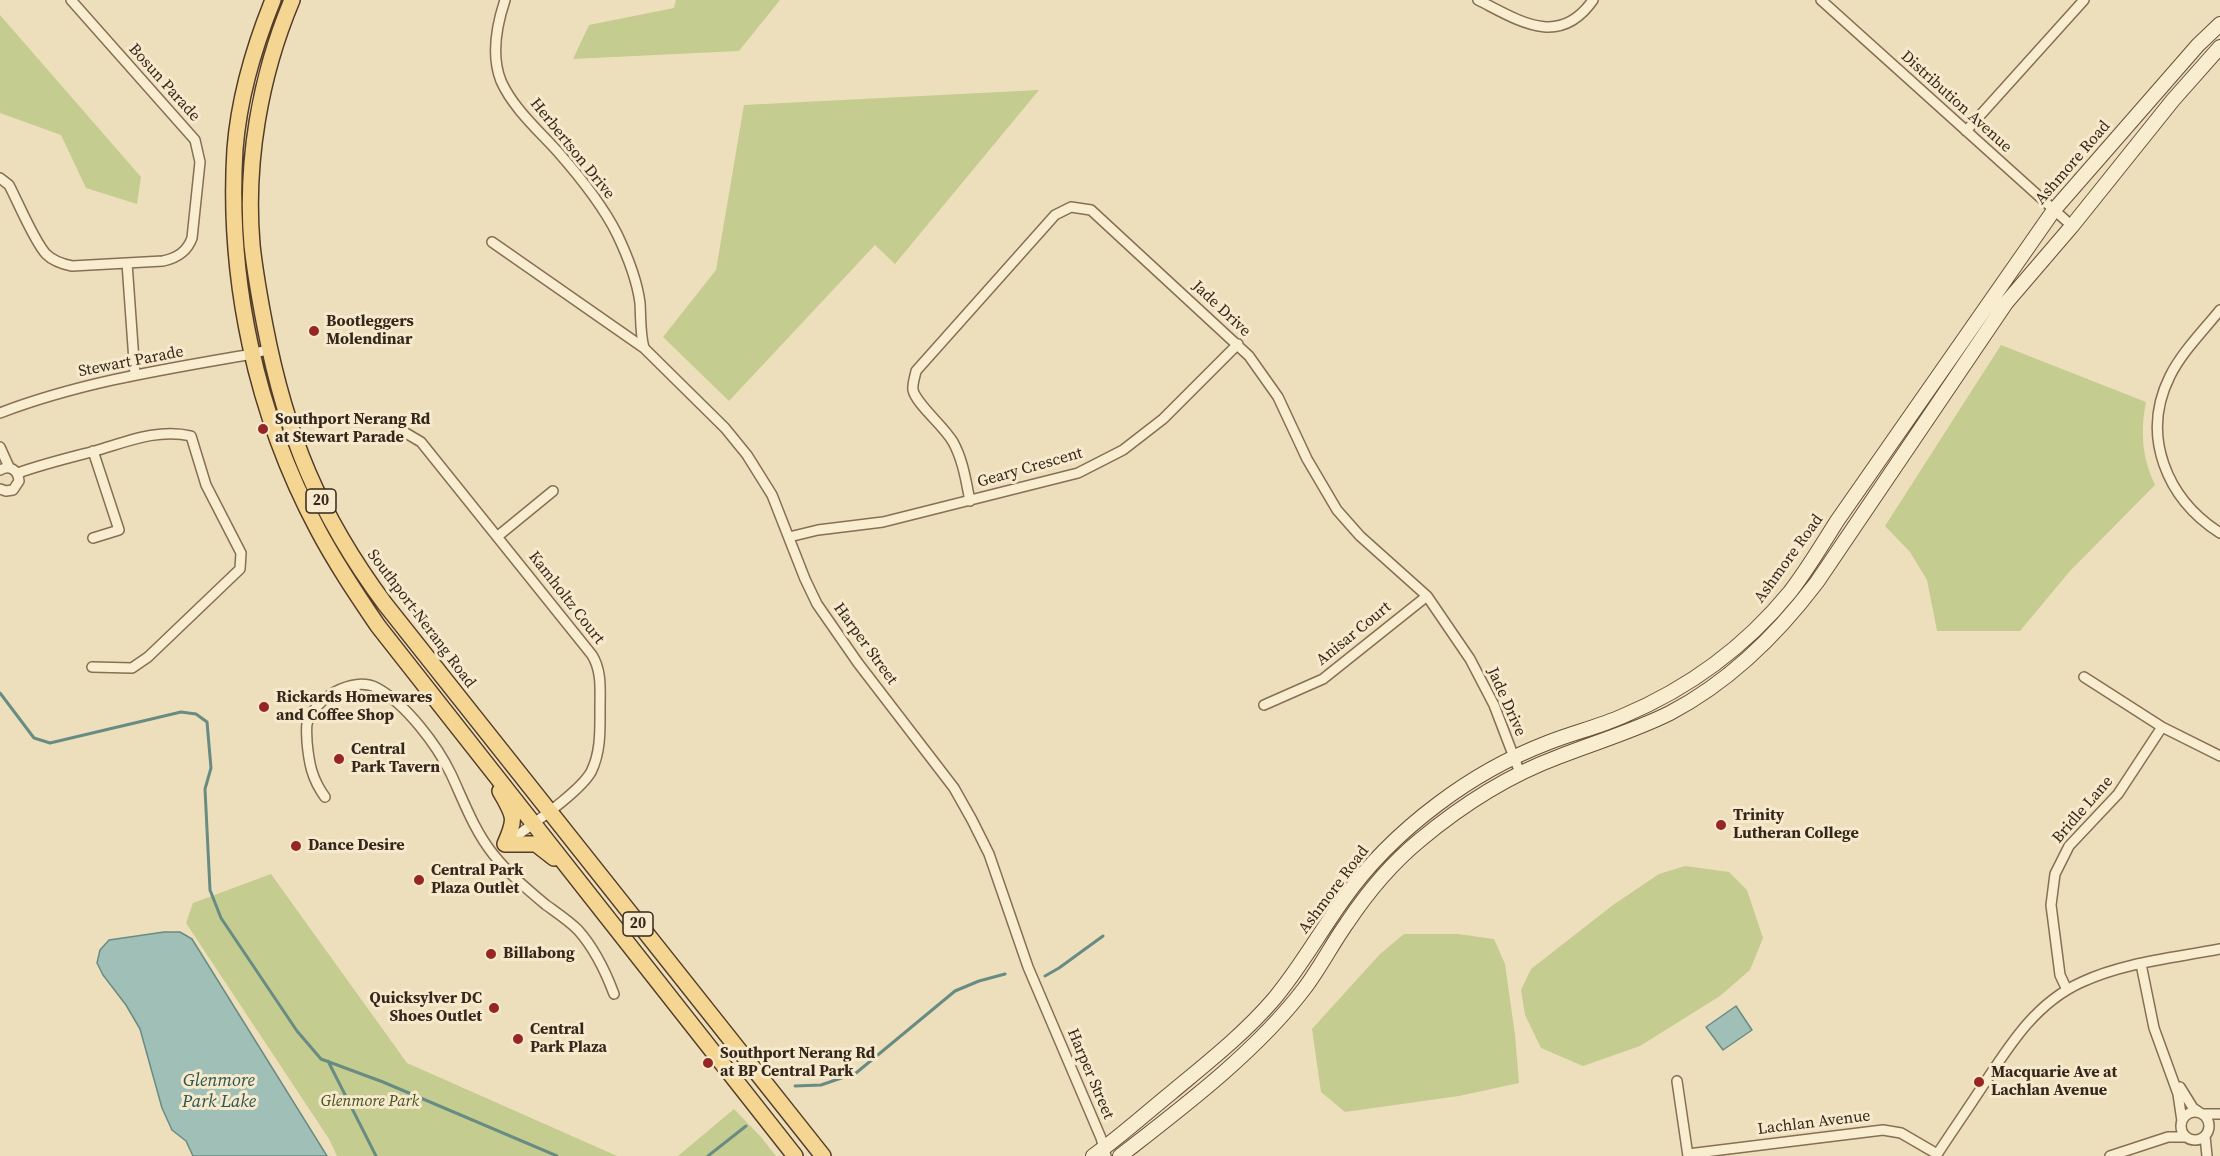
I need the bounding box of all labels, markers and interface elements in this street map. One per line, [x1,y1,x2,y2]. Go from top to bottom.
street label: Bosun Parade [124,40,204,126]
street label: Distribution Avenue [1896,47,2016,157]
street label: Herbertson Drive [525,95,619,203]
street label: Ashmore Road [2031,117,2115,209]
street label: Jade Drive [1188,277,1254,341]
place label: Bootleggers Molendinar [326,312,414,350]
marker: Bootleggers Molendinar [307,324,321,338]
street label: Stewart Parade [77,342,185,382]
place label: Southport Nerang Rd at Stewart Parade [275,410,430,448]
marker: Southport Nerang Rd at Stewart Parade [256,422,270,436]
street label: Geary Crescent [975,444,1085,492]
road number: 20 [306,489,336,513]
street label: Ashmore Road [1750,511,1828,607]
street label: Southport-Nerang Road [363,546,479,692]
street label: Kamholtz Court [524,548,608,648]
street label: Anisar Court [1313,598,1395,670]
street label: Harper Street [829,599,901,689]
street label: Jade Drive [1482,665,1530,739]
place label: Rickards Homewares and Coffee Shop [276,688,432,726]
marker: Rickards Homewares and Coffee Shop [257,700,271,714]
place label: Central Park Tavern [351,740,440,778]
marker: Central Park Tavern [332,752,346,766]
street label: Bridle Lane [2049,772,2117,848]
place label: Trinity Lutheran College [1733,806,1859,844]
marker: Trinity Lutheran College [1714,818,1728,832]
place label: Dance Desire [308,836,405,856]
marker: Dance Desire [289,839,303,853]
street label: Ashmore Road [1295,842,1373,938]
place label: Central Park Plaza Outlet [431,861,524,899]
marker: Central Park Plaza Outlet [412,873,426,887]
road number: 20 [623,912,653,936]
place label: Billabong [503,944,575,964]
marker: Billabong [484,947,498,961]
place label: Quicksylver DC Shoes Outlet [370,989,482,1027]
marker: Quicksylver DC Shoes Outlet [487,1001,501,1015]
place label: Central Park Plaza [530,1020,607,1058]
street label: Harper Street [1062,1026,1118,1122]
marker: Central Park Plaza [511,1032,525,1046]
place label: Southport Nerang Rd at BP Central Park [720,1044,875,1082]
marker: Southport Nerang Rd at BP Central Park [701,1056,715,1070]
place label: Macquarie Ave at Lachlan Avenue [1991,1063,2117,1101]
water label: Glenmore Park Lake [182,1070,256,1112]
marker: Macquarie Ave at Lachlan Avenue [1972,1075,1986,1089]
park label: Glenmore Park [321,1092,419,1112]
street label: Lachlan Avenue [1756,1107,1872,1139]

